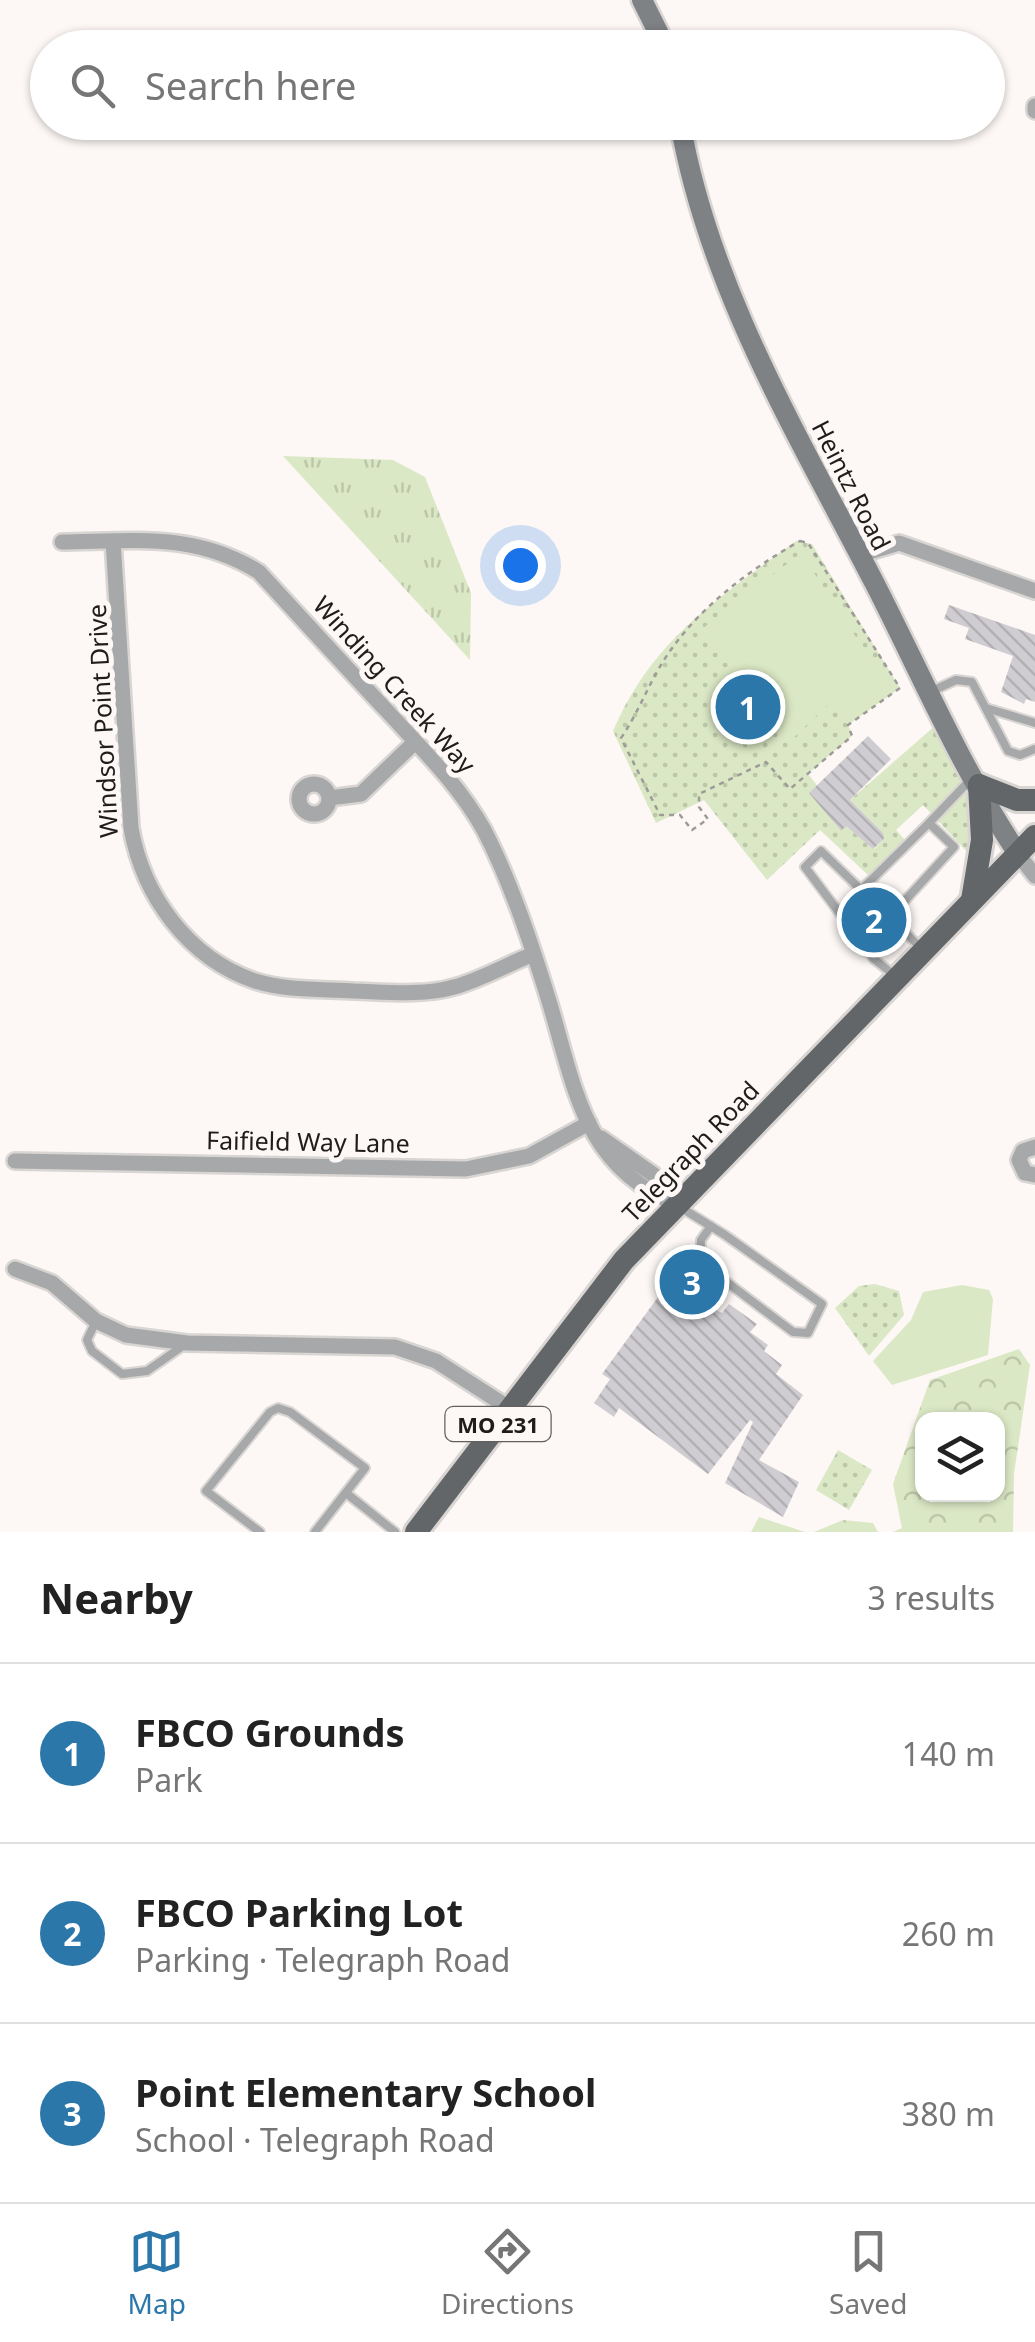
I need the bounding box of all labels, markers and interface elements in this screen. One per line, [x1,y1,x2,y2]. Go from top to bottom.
search box [30,30,1005,140]
icon: search [65,58,120,113]
text: Search here [145,59,356,111]
street label: Heintz Road [805,414,899,556]
your location [495,540,546,591]
street label: Winding Creek Way [306,588,484,780]
street label: Windsor Point Drive [79,603,125,839]
pin: 1 [716,670,780,744]
pin: 2 [842,882,906,958]
street label: Telegraph Road [614,1073,766,1229]
street label: Faifield Way Lane [206,1122,410,1160]
pin: 3 [660,1244,724,1320]
road number: MO 231 [446,1407,550,1441]
map controls [915,1412,1005,1502]
button: layers [915,1412,1005,1502]
text: Nearby [40,1569,193,1626]
text: 3 results [868,1576,995,1619]
text: FBCO Grounds [135,1706,405,1758]
text: 1 [63,1732,82,1775]
text: 140 m [902,1732,995,1775]
text: Park [135,1758,203,1801]
text: FBCO Parking Lot [135,1886,463,1938]
text: 2 [63,1912,82,1955]
text: 260 m [902,1912,995,1955]
text: Parking · Telegraph Road [135,1938,510,1981]
text: Point Elementary School [135,2066,596,2118]
text: 3 [63,2092,82,2135]
text: 380 m [902,2092,995,2135]
text: School · Telegraph Road [135,2118,495,2161]
tab: Map [128,2224,186,2322]
tab: Directions [441,2224,574,2322]
tab: Saved [829,2224,907,2322]

